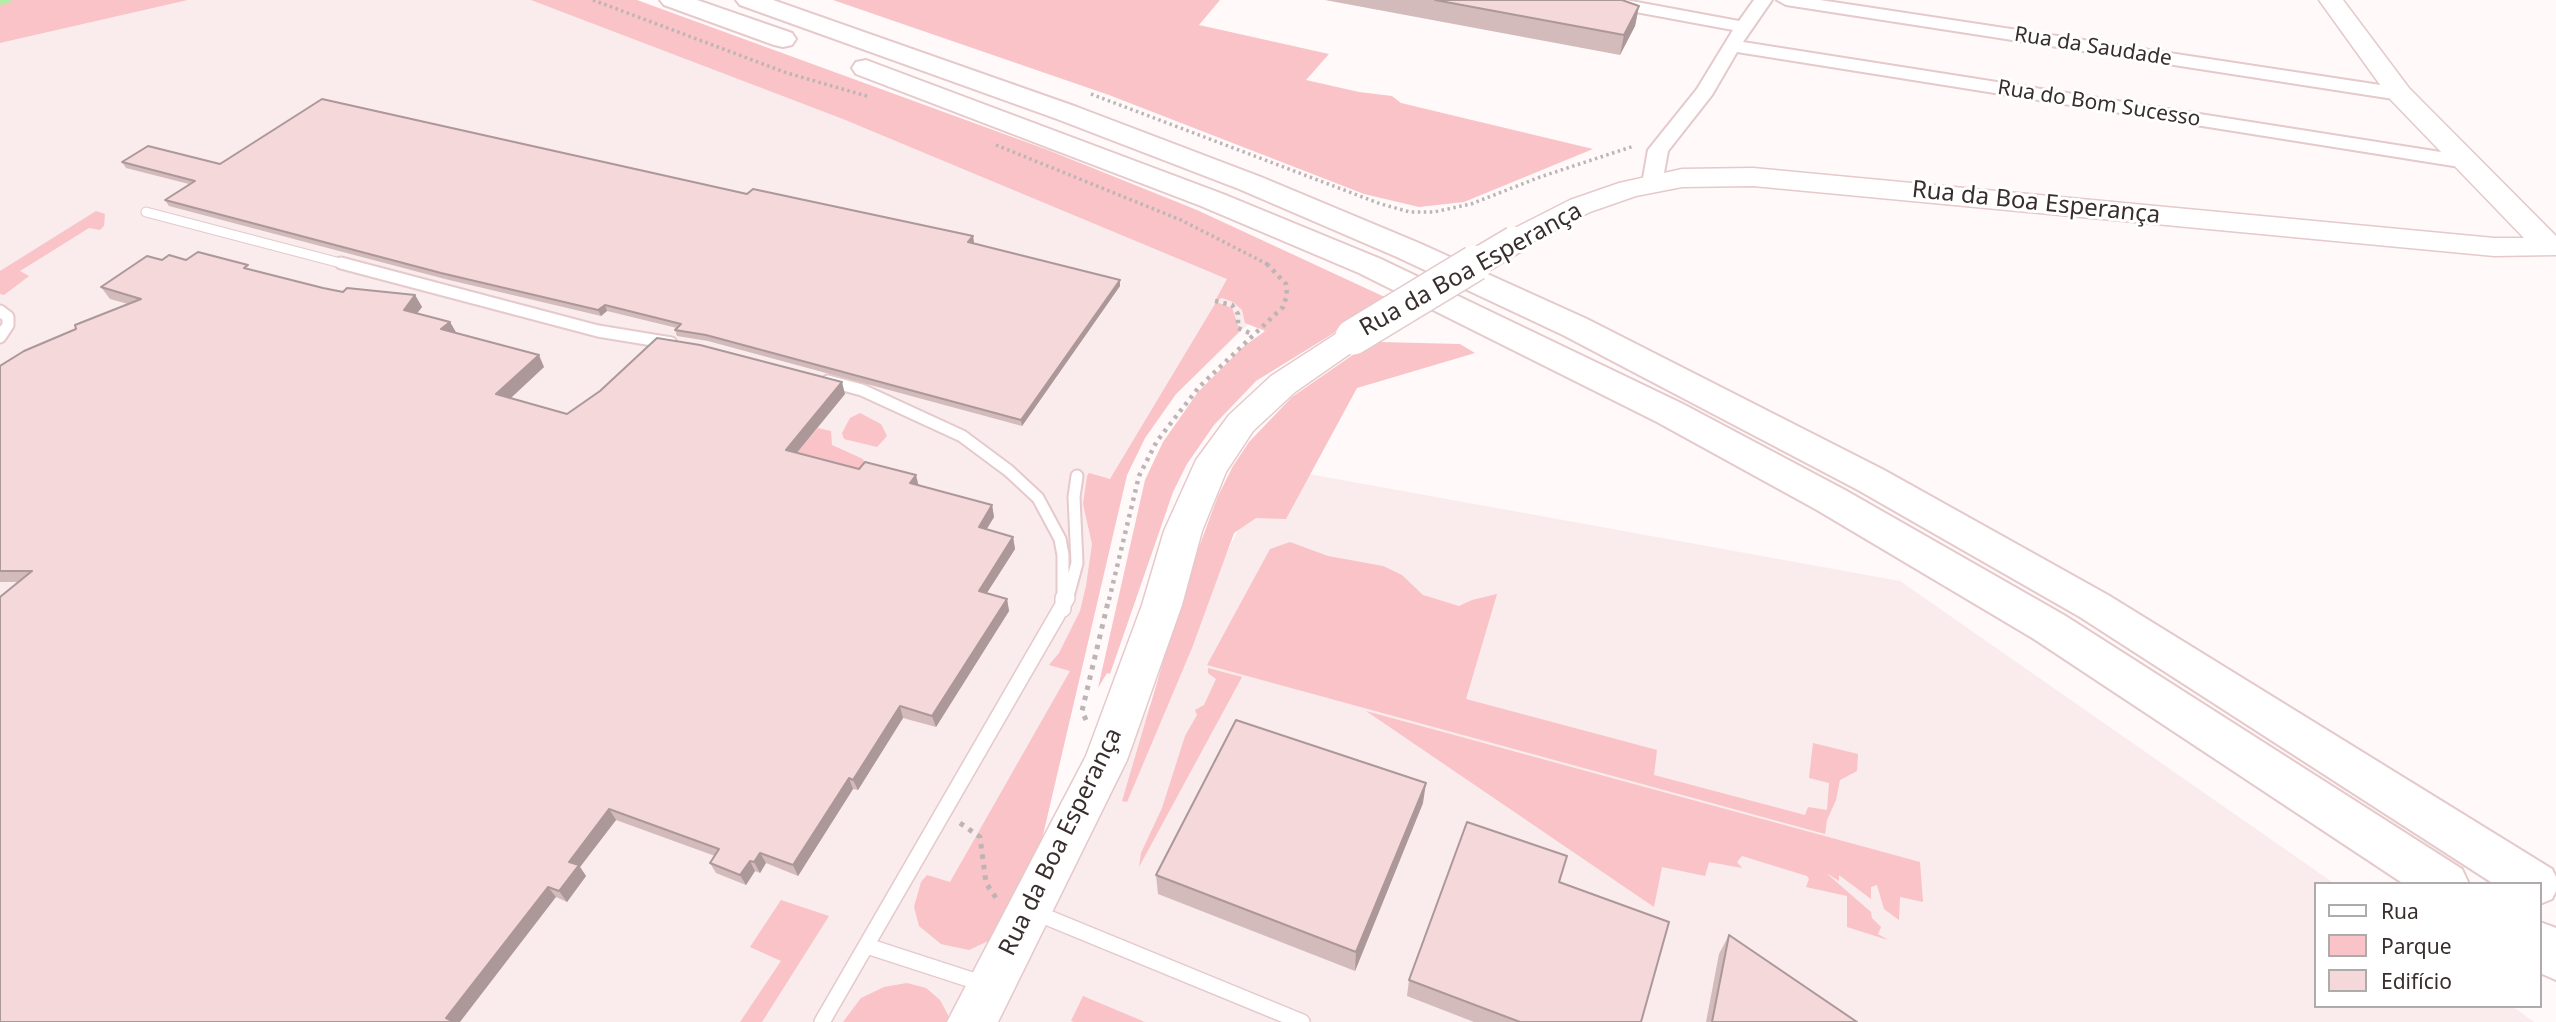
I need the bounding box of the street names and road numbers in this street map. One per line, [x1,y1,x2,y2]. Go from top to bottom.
street label: Rua da Saudade [2012,22,2174,72]
street label: Rua do Bom Sucesso [1996,76,2202,132]
street label: Rua da Boa Esperança [1910,176,2162,230]
street label: Rua da Boa Esperança [1355,197,1587,343]
street label: Rua da Boa Esperança [993,724,1129,960]

